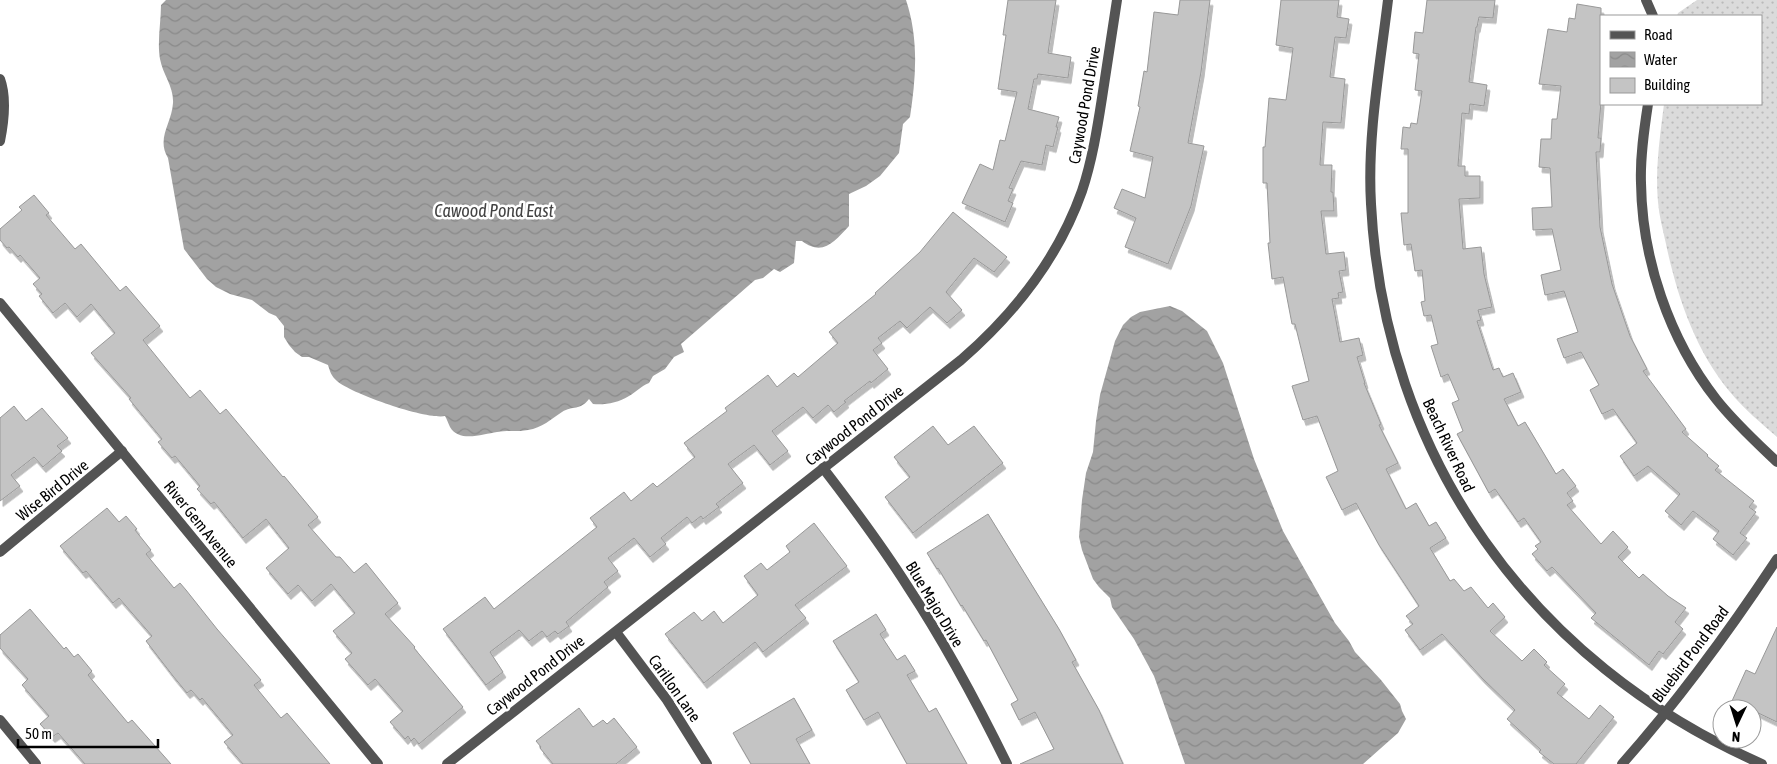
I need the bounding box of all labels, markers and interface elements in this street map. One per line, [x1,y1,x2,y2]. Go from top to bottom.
legend [1600,15,1762,105]
text: Road [1644,26,1673,43]
street label: Caywood Pond Drive [1065,45,1104,165]
text: Water [1644,51,1677,68]
text: Building [1644,76,1690,93]
water label: Cawood Pond East [434,200,554,221]
street label: Caywood Pond Drive [801,381,907,470]
street label: Beach River Road [1420,395,1478,495]
street label: Wise Bird Drive [12,456,92,524]
street label: River Gem Avenue [161,477,241,571]
street label: Blue Major Drive [902,558,968,650]
street label: Bluebird Pond Road [1648,602,1732,706]
street label: Caywood Pond Drive [482,631,588,720]
street label: Carillon Lane [645,651,705,725]
north arrow [1712,699,1762,749]
scale bar [18,716,158,748]
text: 50 m [25,725,52,742]
text: N [1731,729,1741,745]

